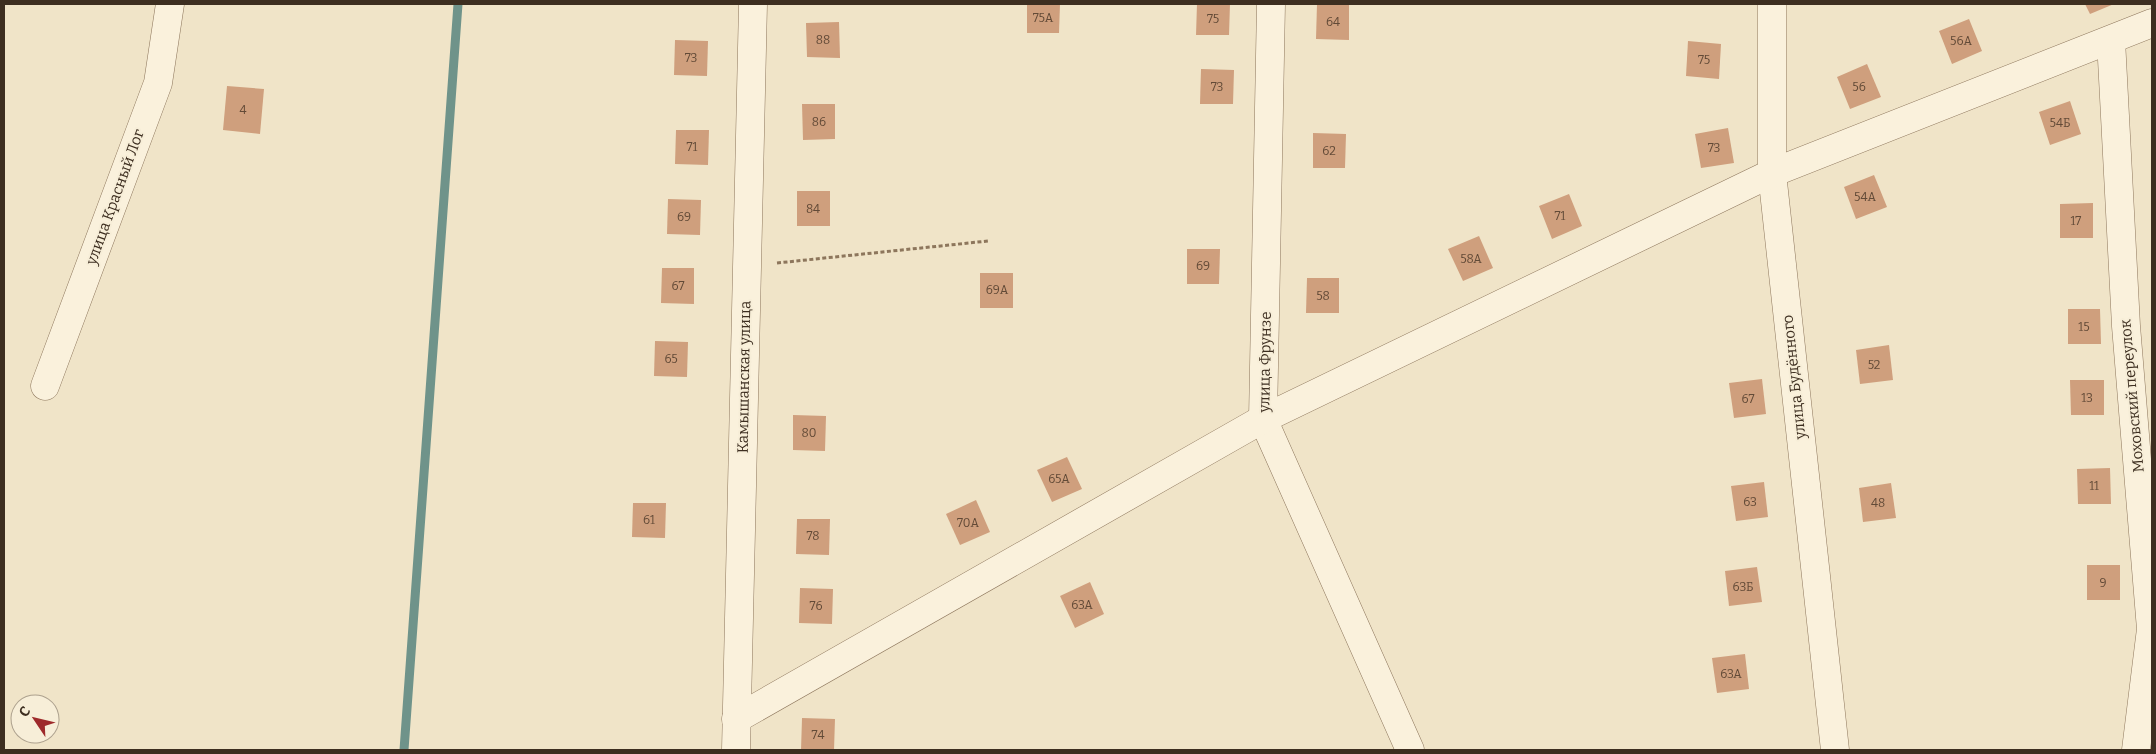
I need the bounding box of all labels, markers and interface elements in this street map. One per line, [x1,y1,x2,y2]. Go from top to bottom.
house number: 75А [1033,11,1054,25]
house number: 75 [1207,12,1219,26]
house number: 64 [1326,15,1340,29]
house number: 88 [816,33,830,47]
house number: 56А [1950,34,1972,48]
house number: 73 [685,51,697,65]
house number: 75 [1698,53,1710,67]
house number: 73 [1211,80,1223,94]
house number: 56 [1852,80,1866,94]
house number: 4 [239,103,247,117]
house number: 86 [812,115,826,129]
house number: 54Б [2050,116,2070,130]
street label: улица Красный Лог [82,127,148,268]
house number: 71 [687,140,698,154]
house number: 73 [1708,141,1720,155]
house number: 62 [1322,144,1336,158]
house number: 54А [1854,190,1876,204]
house number: 84 [806,202,820,216]
house number: 71 [1555,209,1566,223]
house number: 69 [677,210,691,224]
house number: 17 [2071,214,2081,228]
house number: 58А [1460,252,1482,266]
house number: 69 [1196,259,1210,273]
house number: 67 [672,279,684,293]
house number: 69А [986,283,1009,297]
house number: 58 [1316,289,1330,303]
street label: Камышанская улица [734,301,754,453]
street label: улица Фрунзе [1255,311,1275,414]
street label: улица Будённого [1779,314,1810,441]
street label: Моховский переулок [2116,319,2148,473]
house number: 15 [2078,320,2090,334]
house number: 65 [664,352,678,366]
house number: 52 [1868,358,1880,372]
house number: 13 [2081,391,2093,405]
house number: 67 [1742,392,1754,406]
house number: 80 [802,426,816,440]
house number: 65А [1048,472,1070,486]
house number: 11 [2089,479,2099,493]
house number: 63 [1743,495,1757,509]
house number: 48 [1871,496,1885,510]
house number: 61 [643,513,655,527]
house number: 70А [957,516,979,530]
house number: 78 [806,529,820,543]
house number: 9 [2099,576,2107,590]
house number: 63Б [1733,580,1753,594]
house number: 63А [1071,598,1093,612]
house number: 76 [810,599,822,613]
house number: 63А [1720,667,1742,681]
north arrow [10,694,60,744]
text: С [15,703,34,720]
house number: 74 [812,728,824,742]

